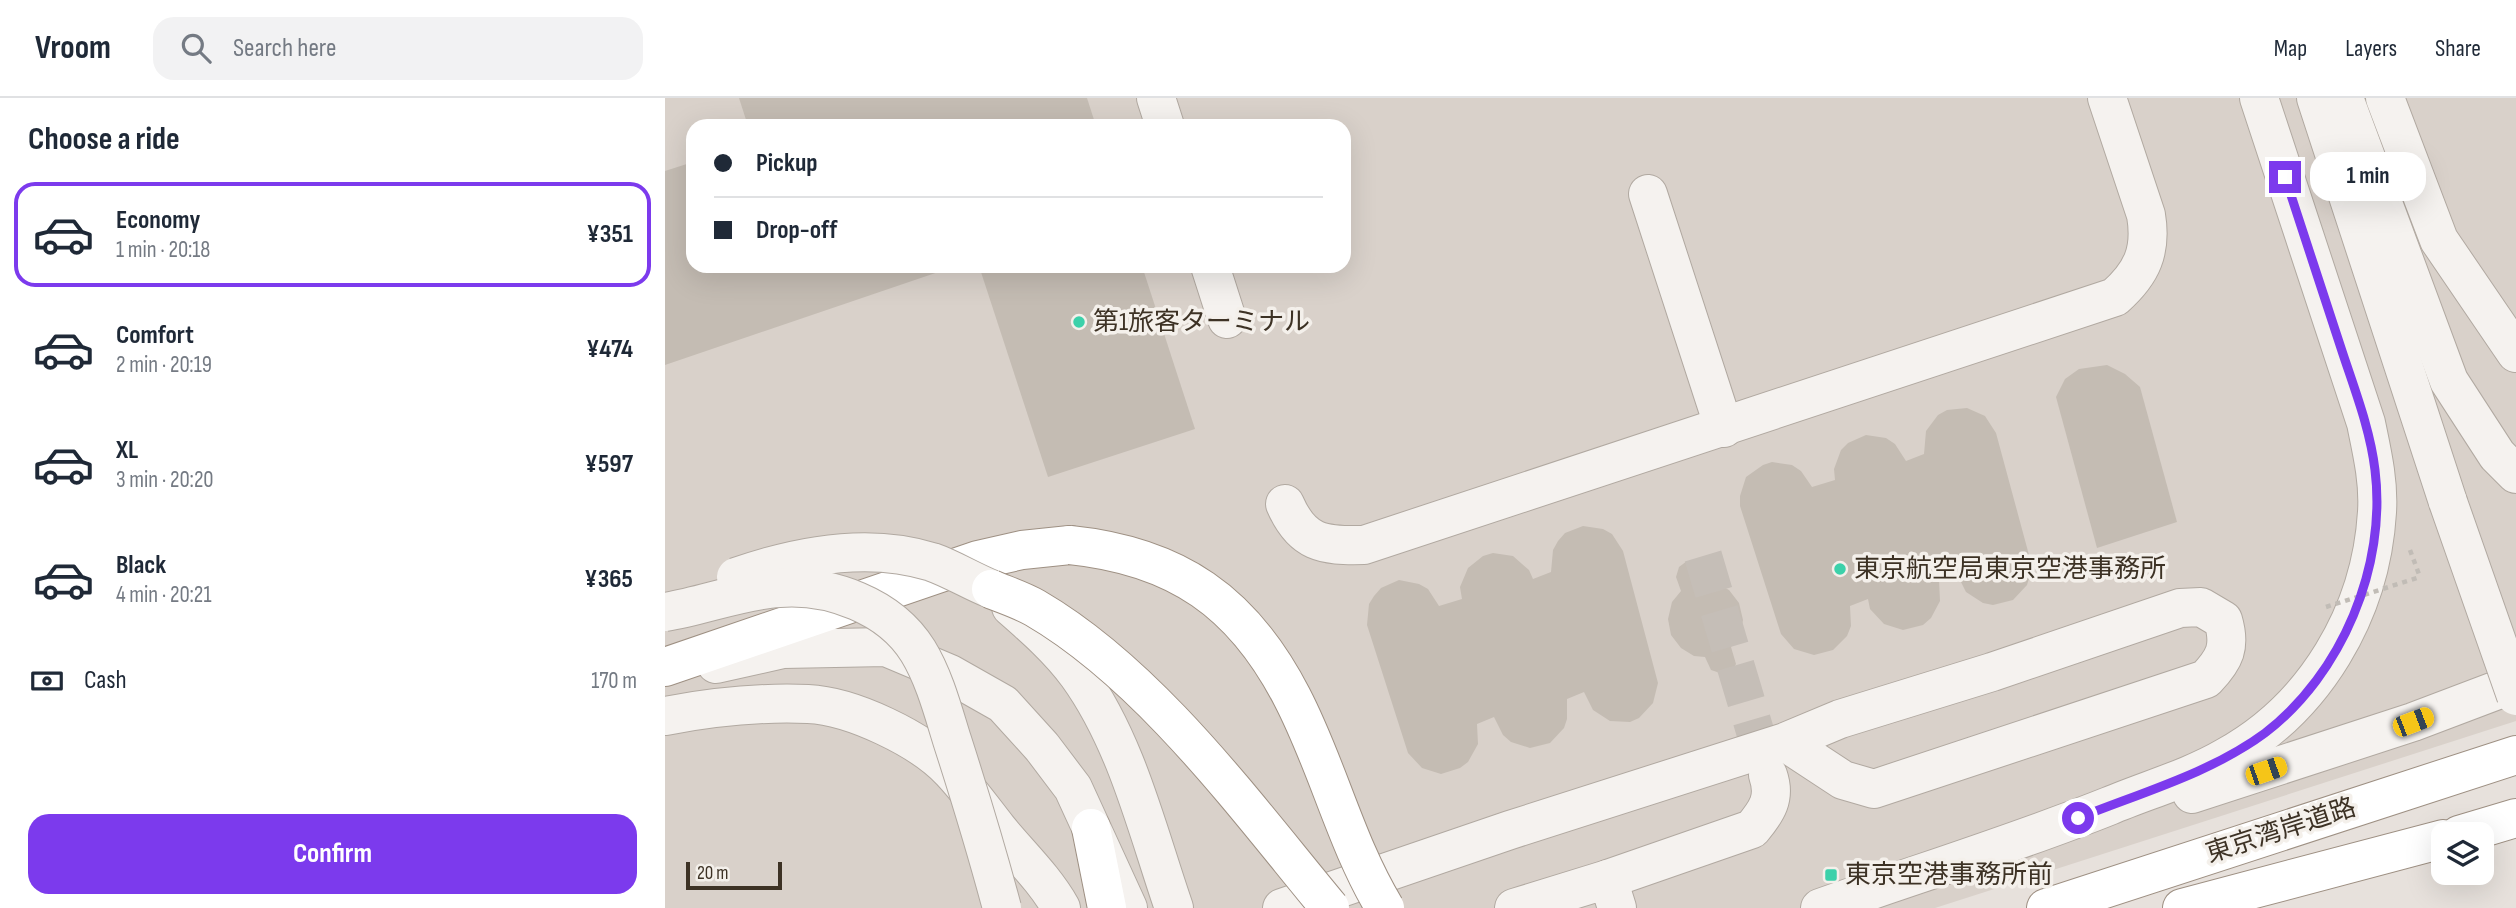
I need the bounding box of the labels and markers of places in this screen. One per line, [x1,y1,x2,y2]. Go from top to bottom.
place label: 第1旅客ターミナル [1093,307,1310,338]
marker: 第1旅客ターミナル [1071,314,1087,330]
place label: 東京航空局東京空港事務所 [1854,554,2166,585]
marker: 東京航空局東京空港事務所 [1832,561,1848,577]
place label: 東京空港事務所前 [1845,860,2053,891]
marker: 東京空港事務所前 [1823,867,1839,883]

